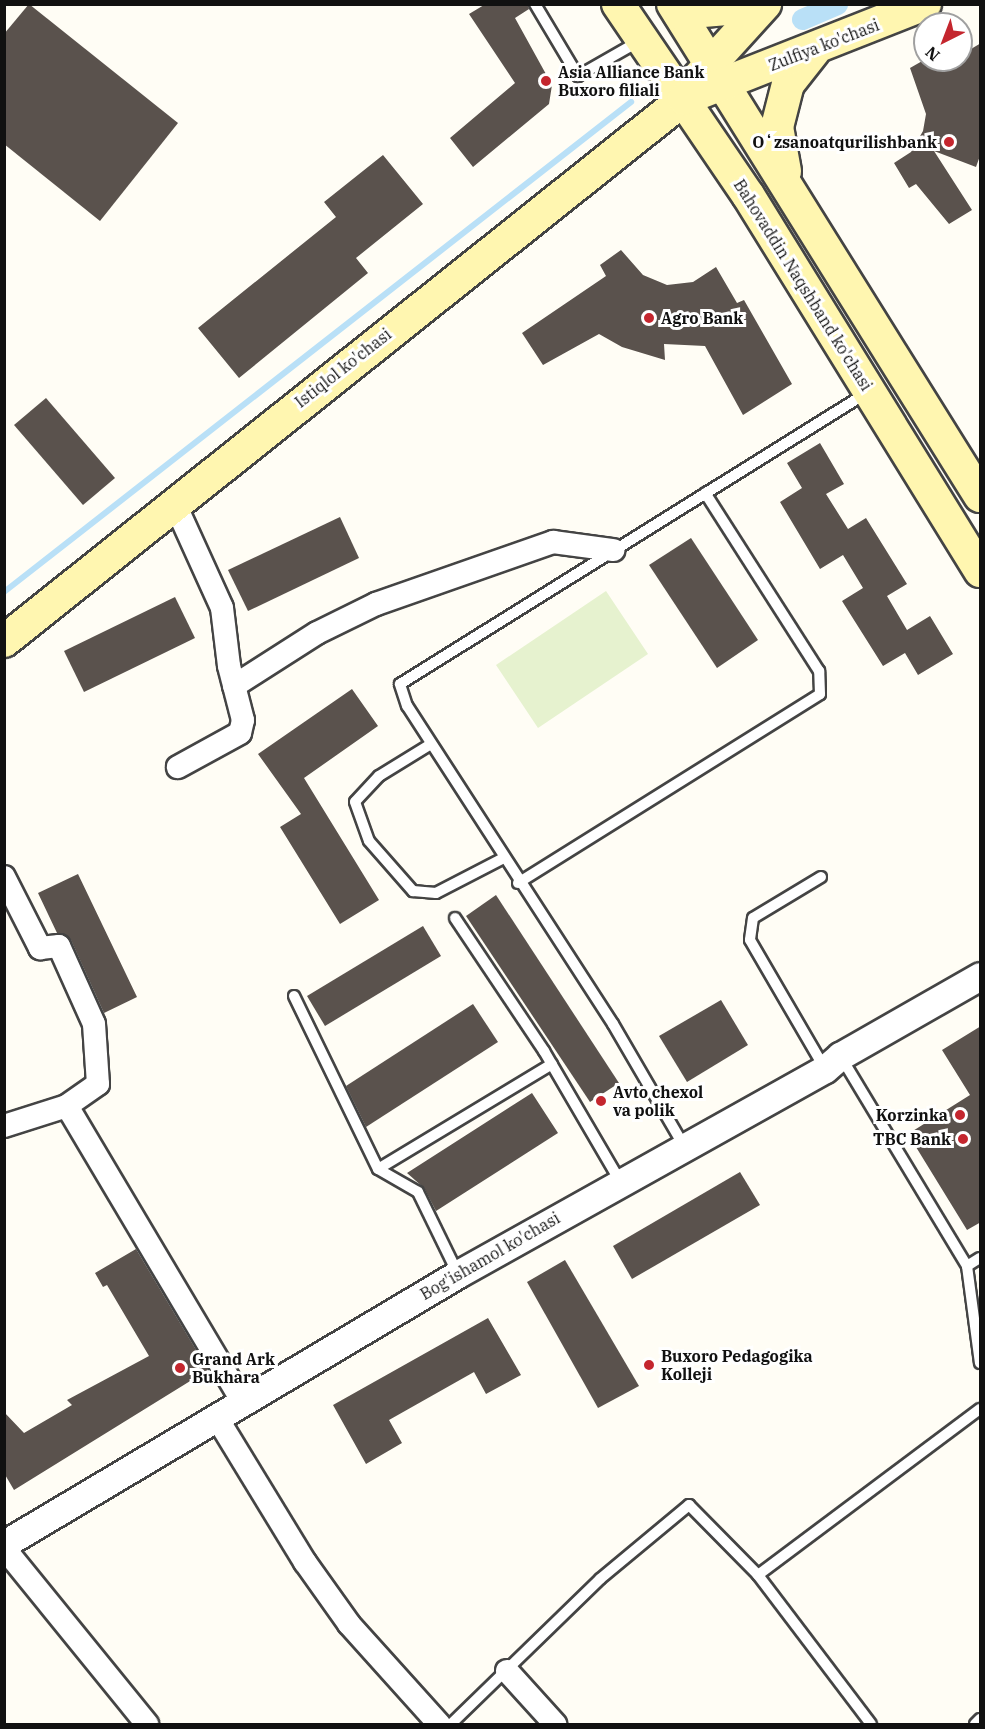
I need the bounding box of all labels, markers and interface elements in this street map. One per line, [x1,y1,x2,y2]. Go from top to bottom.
north arrow [913,12,973,72]
street label: Zulfiya ko'chasi [766,15,882,75]
text: N [921,42,944,66]
place label: Asia Alliance Bank Buxoro filiali [558,62,704,100]
marker: Asia Alliance Bank Buxoro filiali [539,74,553,88]
place label: Oʻzsanoatqurilishbank [752,132,937,152]
marker: Oʻzsanoatqurilishbank [942,135,956,149]
street label: Bahovaddin Naqshband ko'chasi [730,176,876,394]
place label: Agro Bank [661,308,743,328]
marker: Agro Bank [642,311,656,325]
street label: Istiqlol ko'chasi [291,324,395,412]
place label: Avto chexol va polik [613,1082,703,1120]
marker: Avto chexol va polik [594,1094,608,1108]
place label: Korzinka [876,1105,948,1125]
marker: Korzinka [953,1108,967,1122]
place label: TBC Bank [873,1129,951,1149]
marker: TBC Bank [956,1132,970,1146]
street label: Bog'ishamol ko'chasi [417,1208,563,1304]
place label: Buxoro Pedagogika Kolleji [661,1346,813,1384]
place label: Grand Ark Bukhara [192,1349,275,1387]
marker: Buxoro Pedagogika Kolleji [642,1358,656,1372]
marker: Grand Ark Bukhara [173,1361,187,1375]

